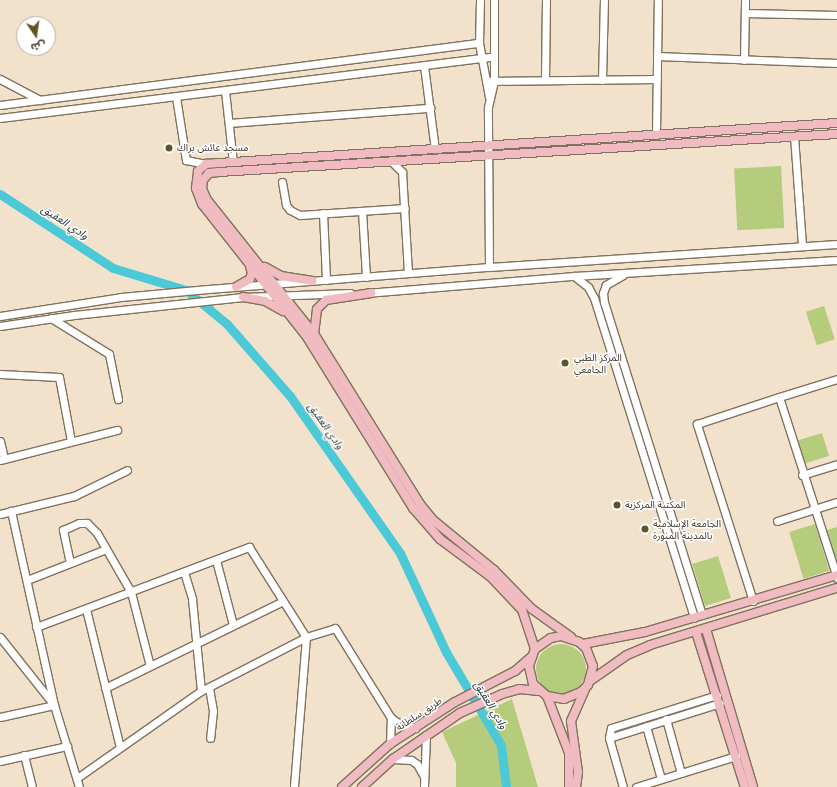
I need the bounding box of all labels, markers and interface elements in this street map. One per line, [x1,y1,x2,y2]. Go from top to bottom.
north arrow [16,16,56,56]
text: ش [30,38,48,56]
place label: مسجد عائش براك [177,142,249,154]
marker: مسجد عائش براك [164,143,174,153]
water label: وادي العقيق [39,202,91,242]
place label: المركز الطبي الجامعي [574,351,622,374]
marker: المركز الطبي الجامعي [559,357,571,369]
water label: وادي العقيق [305,400,347,452]
place label: المكتبة المركزية [625,499,685,511]
marker: المكتبة المركزية [612,500,622,510]
place label: الجامعة الإسلامية بالمدينة المنورة [653,517,721,540]
marker: الجامعة الإسلامية بالمدينة المنورة [640,524,650,534]
water label: وادي العقيق [472,679,510,731]
street label: طريق سلطانة [394,695,444,733]

